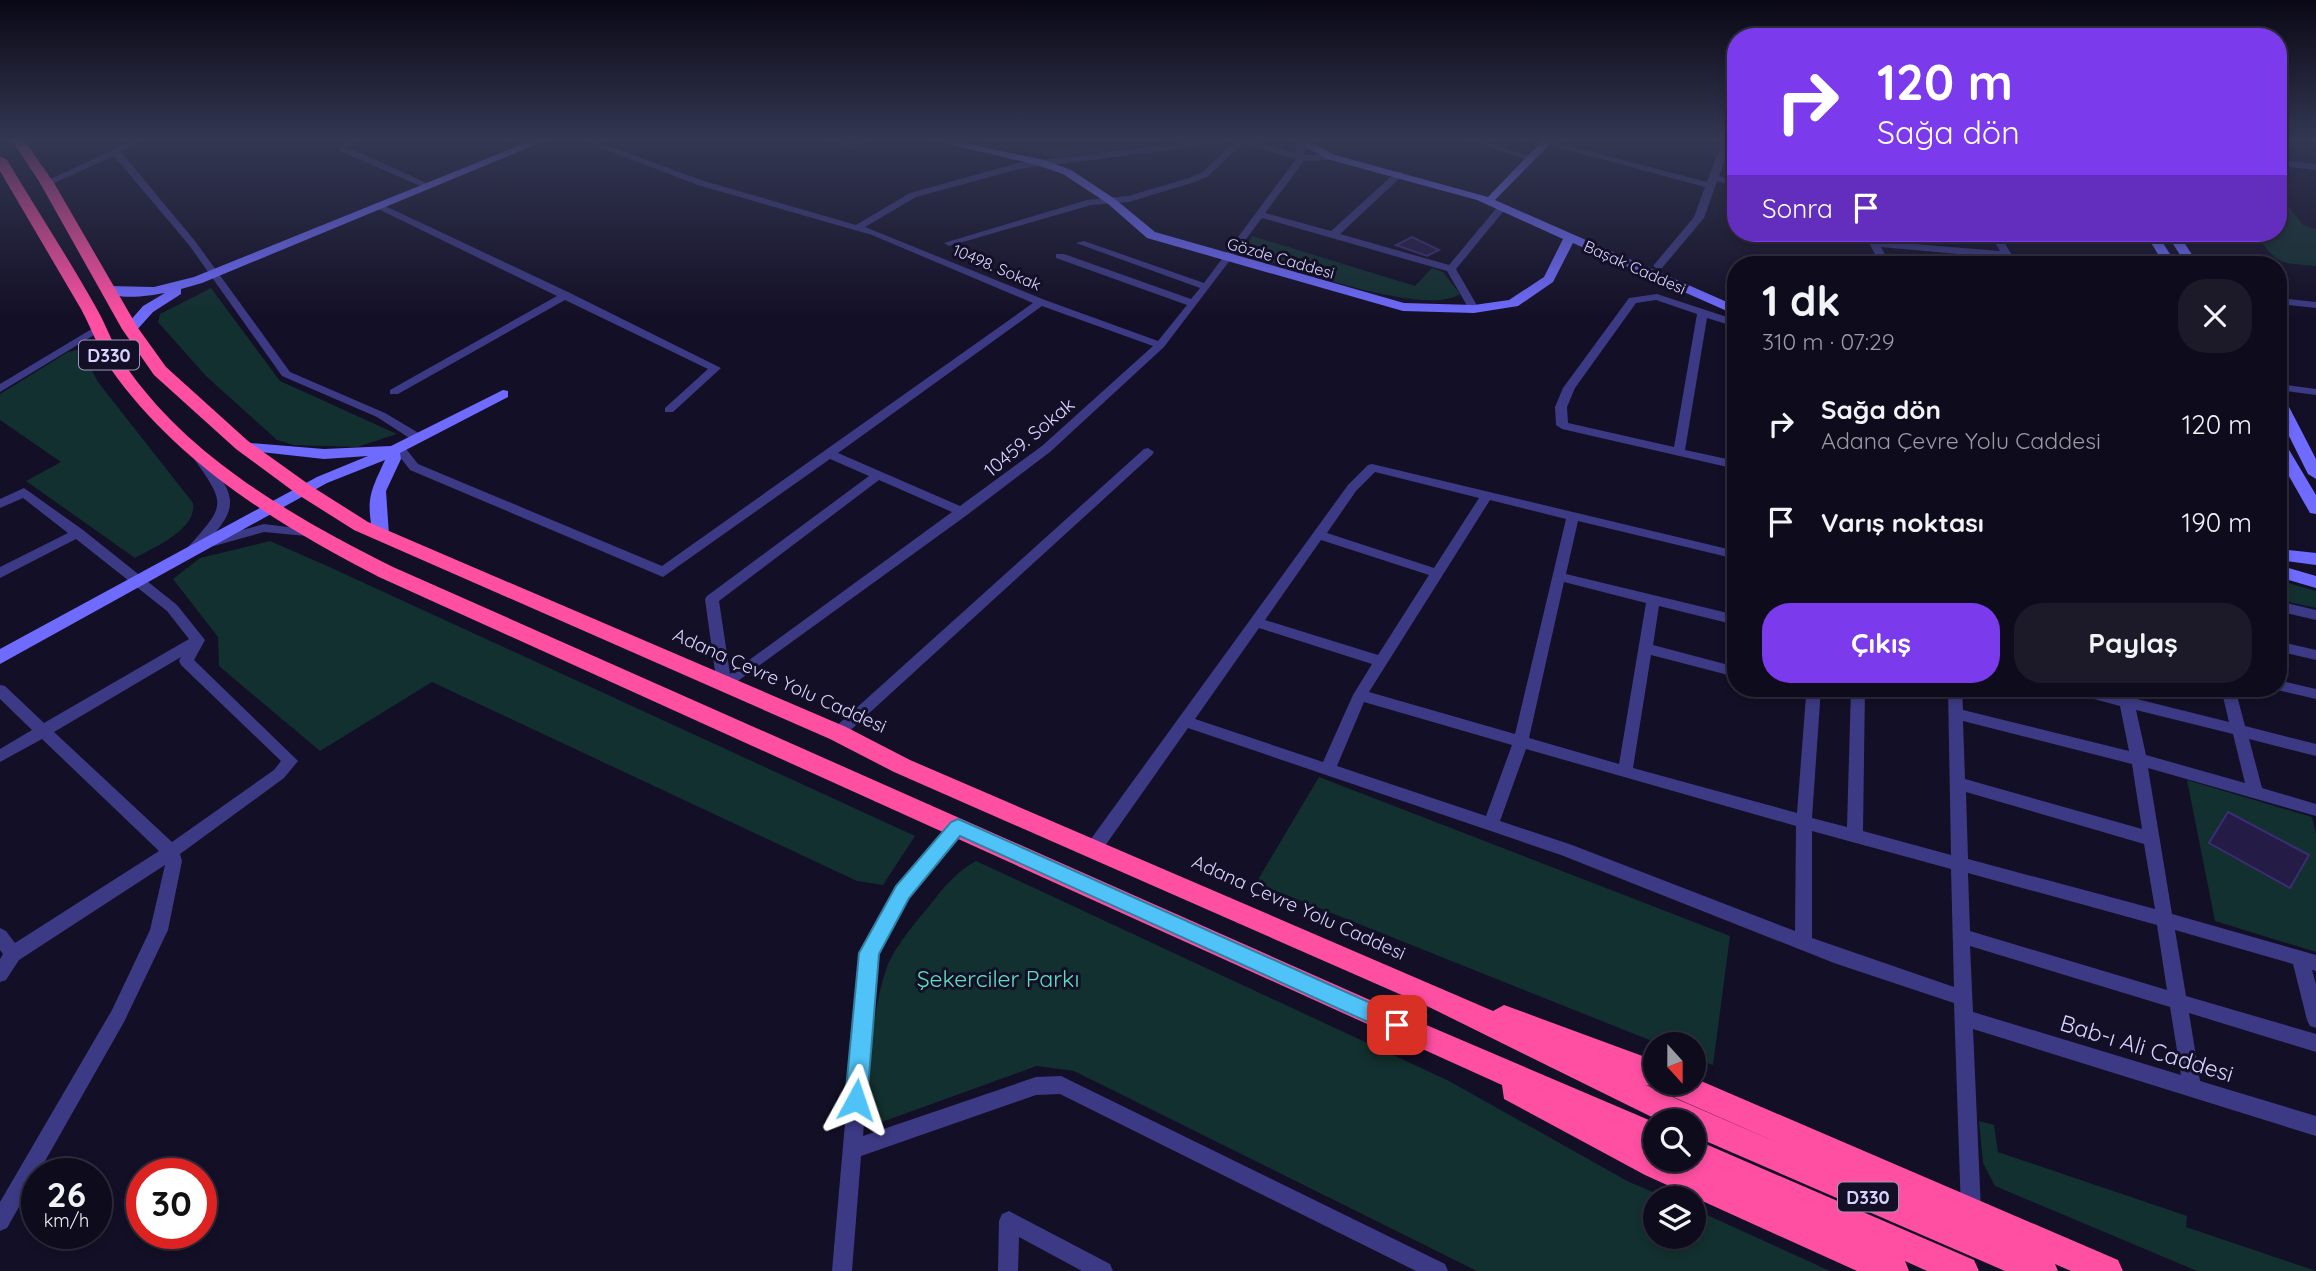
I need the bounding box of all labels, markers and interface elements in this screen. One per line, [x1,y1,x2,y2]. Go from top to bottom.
text: 120 m [1877,51,2013,112]
icon: right [1762,56,1853,147]
text: Sağa dön [1877,112,2020,152]
icon: arrive [1847,189,1885,227]
text: Sonra [1762,192,1833,225]
street label: Gözde Caddesi [1225,233,1337,283]
street label: Başak Caddesi [1581,236,1689,298]
street label: 10498. Sokak [950,239,1044,295]
text: 1 dk [1762,274,1840,327]
button: close [2178,279,2252,353]
text: 310 m · 07:29 [1762,327,1895,356]
road number: D330 [79,340,139,370]
street label: 10459. Sokak [979,392,1079,482]
text: Sağa dön [1821,393,1941,426]
icon: right [1762,405,1800,443]
text: 120 m [2182,408,2252,441]
text: Adana Çevre Yolu Caddesi [1821,426,2101,455]
icon: arrive [1762,503,1800,541]
text: Varış noktası [1821,506,1984,539]
text: 190 m [2182,506,2252,539]
button: Çıkış [1762,603,2000,683]
button: Paylaş [2014,603,2252,683]
street label: Adana Çevre Yolu Caddesi [670,622,890,738]
street label: Adana Çevre Yolu Caddesi [1189,849,1409,965]
park label: Şekerciler Parkı [917,964,1079,993]
pin [1367,995,1427,1055]
icon: arrive [1378,1006,1416,1044]
street label: Bab-ı Ali Caddesi [2057,1008,2237,1088]
north arrow [1643,1032,1706,1096]
map controls [1643,1032,1706,1249]
position arrow [819,1063,893,1137]
button: search [1643,1109,1706,1172]
speed limit sign: 30 [126,1158,217,1249]
text: 26 [47,1172,86,1216]
road number: D330 [1838,1182,1898,1212]
button: layers [1643,1186,1706,1249]
text: km/h [44,1209,89,1232]

